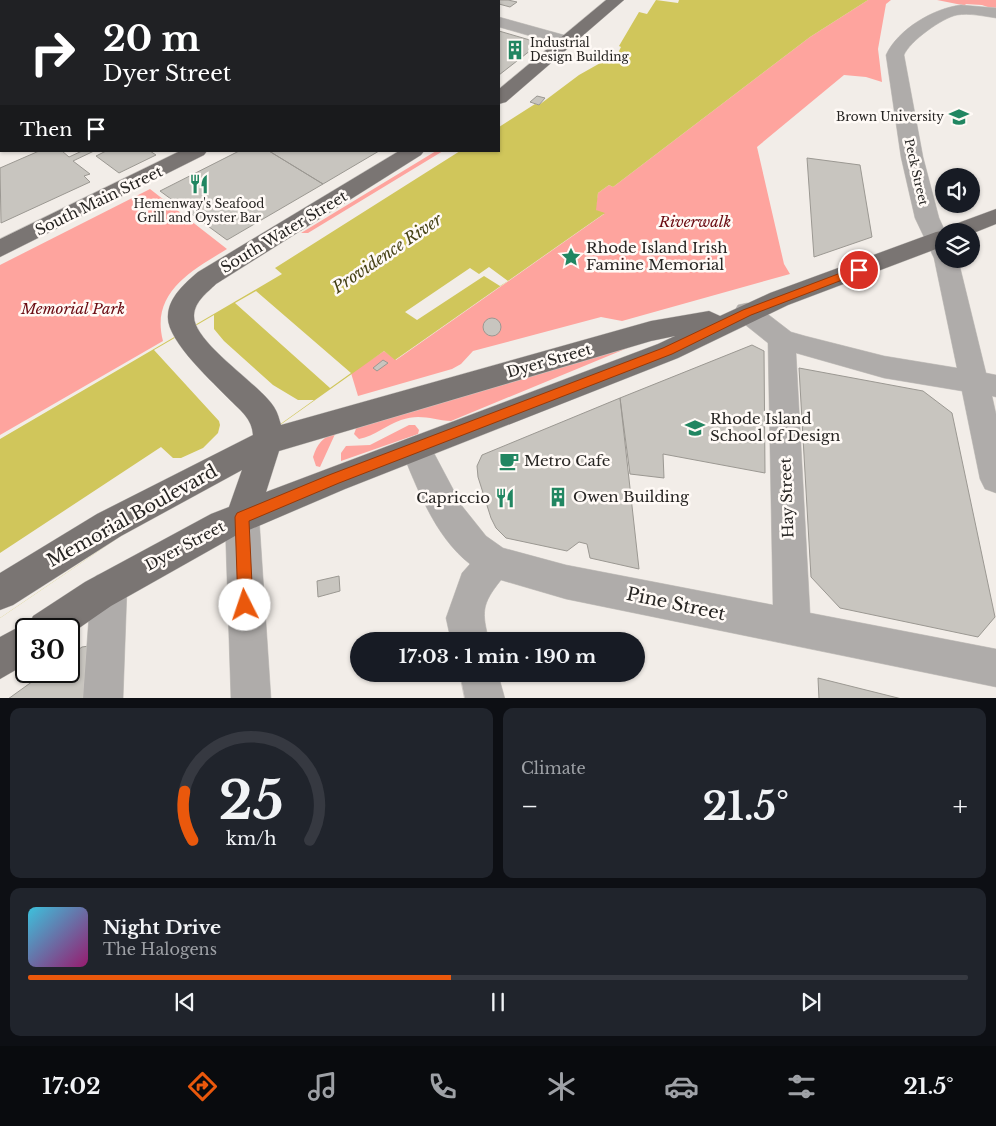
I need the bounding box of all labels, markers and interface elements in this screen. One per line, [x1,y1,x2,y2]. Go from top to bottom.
text: 20 m [103,17,200,60]
icon: right [20,20,85,85]
place label: Industrial Design Building [530,35,630,64]
building icon: Industrial Design Building [504,39,526,61]
text: Dyer Street [103,60,231,87]
school or university icon: Brown University [948,106,970,128]
place label: Brown University [836,109,944,124]
icon: arrive [82,115,110,143]
text: Then [20,118,72,141]
street label: Peck Street [902,137,932,207]
street label: South Main Street [32,161,166,240]
map controls [935,168,980,268]
button: sound [935,168,980,213]
restaurant icon: Hemenway's Seafood Grill and Oyster Bar [188,173,210,195]
street label: South Water Street [217,186,351,277]
place label: Hemenway's Seafood Grill and Oyster Bar [134,196,264,225]
water label: Providence River [328,209,446,298]
park label: Riverwalk [658,212,731,231]
button: layers [935,223,980,268]
place label: Rhode Island Irish Famine Memorial [586,238,728,274]
place icon: Rhode Island Irish Famine Memorial [560,246,582,268]
pin [838,249,880,291]
icon: arrive [845,256,873,284]
park label: Memorial Park [20,299,125,318]
street label: Dyer Street [504,339,594,382]
place label: Rhode Island School of Design [710,409,840,445]
school or university icon: Rhode Island School of Design [684,417,706,439]
cafe icon: Metro Cafe [498,450,520,472]
place label: Metro Cafe [524,451,610,470]
street label: Hay Street [776,457,797,539]
street label: Memorial Boulevard [43,460,221,572]
building icon: Owen Building [547,486,569,508]
restaurant icon: Capriccio [494,487,516,509]
place label: Owen Building [573,487,690,506]
place label: Capriccio [416,488,490,507]
street label: Dyer Street [142,517,228,574]
position arrow [218,578,270,630]
street label: Pine Street [625,583,728,625]
speed limit sign: 30 [15,618,80,683]
text: 17:03 · 1 min · 190 m [399,645,596,668]
text: Climate [521,758,586,778]
text: 25 [219,769,284,833]
text: 21.5° [702,783,789,830]
text: − [521,789,539,824]
text: + [953,789,968,824]
text: km/h [226,828,277,850]
text: Night Drive [103,916,221,939]
text: The Halogens [103,939,217,959]
icon: previous [171,988,199,1016]
icon: pause [484,988,512,1016]
icon: next [797,988,825,1016]
icon: directions [185,1069,220,1104]
icon: music [305,1069,340,1104]
icon: phone [425,1069,460,1104]
icon: climate [544,1069,579,1104]
icon: car [664,1069,699,1104]
icon: filters [784,1069,819,1104]
text: 17:02 [42,1073,100,1100]
text: 21.5° [904,1073,954,1100]

